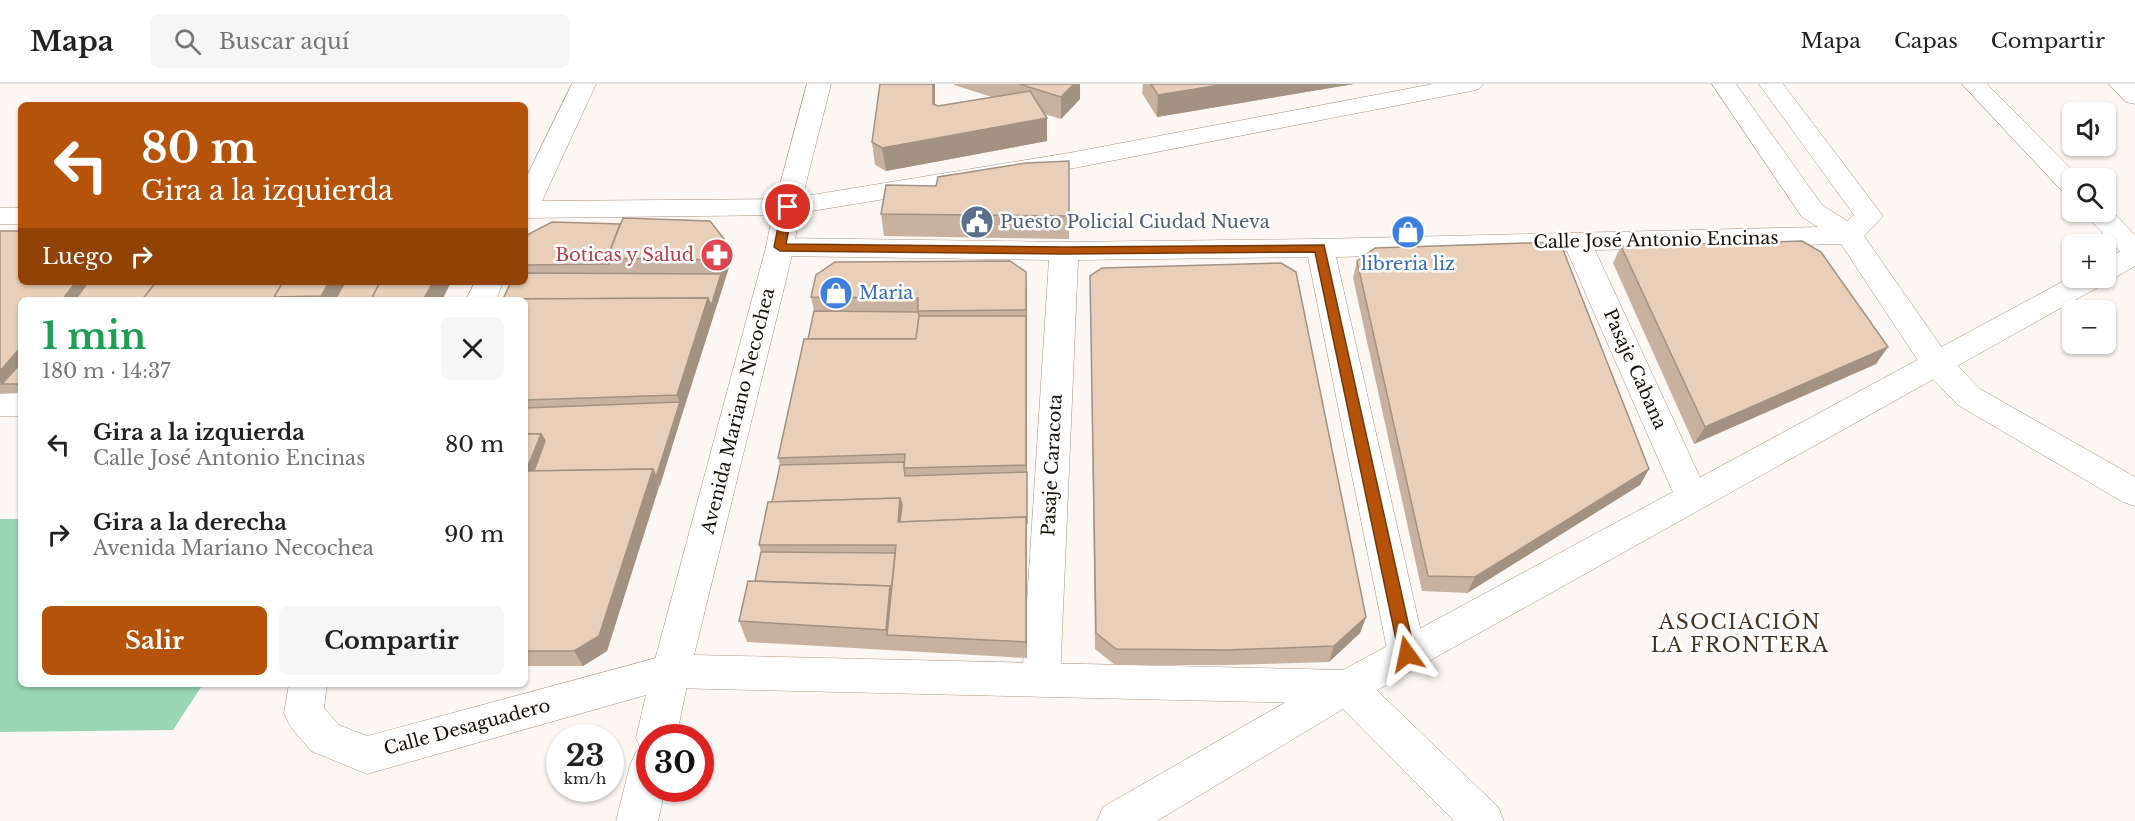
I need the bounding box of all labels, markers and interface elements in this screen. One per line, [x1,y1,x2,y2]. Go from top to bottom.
search box [150,14,570,68]
text: Mapa [30,24,114,59]
icon: search [171,25,204,58]
text: Buscar aquí [219,28,349,55]
text: Mapa [1801,28,1861,54]
text: Capas [1894,28,1958,54]
text: Compartir [1991,28,2105,54]
map controls [2062,102,2116,354]
button: sound [2062,102,2116,156]
text: 80 m [141,122,257,174]
icon: left [42,126,120,204]
button: search [2062,168,2116,222]
text: Gira a la izquierda [141,174,393,207]
pin [762,181,813,232]
icon: arrive [771,190,804,223]
public building icon: Puesto Policial Ciudad Nueva [959,204,995,240]
place label: Puesto Policial Ciudad Nueva [1000,211,1270,233]
shop icon: libreria liz [1390,214,1426,250]
street label: Calle José Antonio Encinas [1533,227,1779,253]
button: + [2062,234,2116,288]
pharmacy icon: Boticas y Salud [699,237,735,273]
icon: right [125,240,158,273]
text: Luego [42,243,113,270]
place label: Boticas y Salud [555,244,694,266]
place label: libreria liz [1361,253,1455,275]
shop icon: Maria [818,275,854,311]
place label: Maria [859,282,913,304]
street label: Avenida Mariano Necochea [697,286,779,537]
button: − [2062,300,2116,354]
street label: Pasaje Cabana [1599,305,1671,433]
text: 1 min [42,314,146,359]
button: close [441,317,504,380]
text: 180 m · 14:37 [42,359,170,383]
street label: Pasaje Caracota [1037,393,1067,537]
text: Gira a la izquierda [93,419,305,446]
icon: left [42,428,75,461]
text: 80 m [445,431,504,458]
text: Calle José Antonio Encinas [93,446,365,470]
text: Gira a la derecha [93,509,287,536]
icon: right [42,518,75,551]
text: 90 m [444,521,504,548]
text: Avenida Mariano Necochea [93,536,374,560]
button: Salir [42,606,267,675]
button: Compartir [279,606,504,675]
district label: ASOCIACIÓN LA FRONTERA [1651,609,1829,657]
position arrow [1375,622,1439,686]
street label: Calle Desaguadero [381,694,553,760]
speed limit sign: 30 [636,724,714,802]
text: 23 [566,737,604,774]
text: km/h [564,769,606,788]

